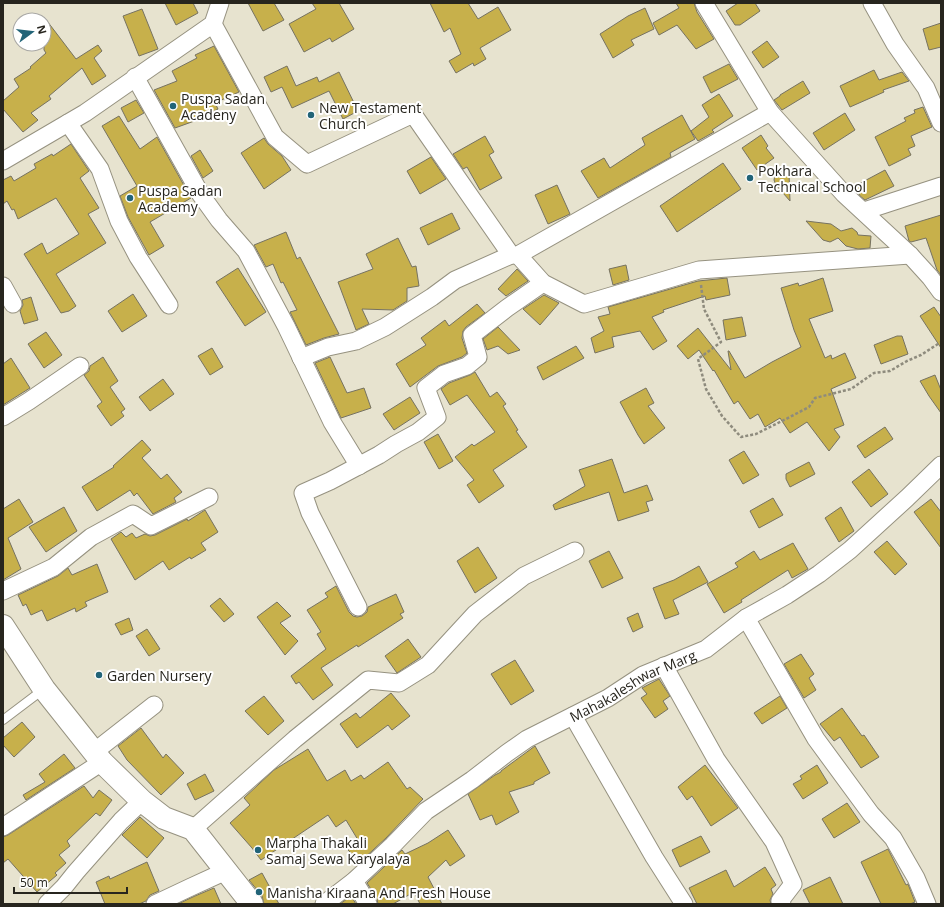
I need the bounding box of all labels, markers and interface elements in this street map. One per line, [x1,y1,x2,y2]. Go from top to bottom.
north arrow [12,12,52,52]
text: N [34,23,51,36]
place label: Puspa Sadan Acadeny [181,89,265,124]
place label: New Testament Church [319,98,421,133]
marker: Puspa Sadan Acadeny [168,101,178,111]
marker: New Testament Church [306,110,316,120]
place label: Pokhara Technical School [758,161,866,196]
marker: Pokhara Technical School [745,173,755,183]
place label: Puspa Sadan Academy [138,181,222,216]
marker: Puspa Sadan Academy [125,193,135,203]
street label: Mahakaleshwar Marg [566,645,699,726]
place label: Garden Nursery [107,666,212,685]
marker: Garden Nursery [94,670,104,680]
place label: Marpha Thakali Samaj Sewa Karyalaya [266,833,410,868]
marker: Marpha Thakali Samaj Sewa Karyalaya [253,845,263,855]
scale bar [14,869,127,895]
text: 50 m [20,874,48,891]
place label: Manisha Kiraana And Fresh House [267,883,491,902]
marker: Manisha Kiraana And Fresh House [254,887,264,897]

